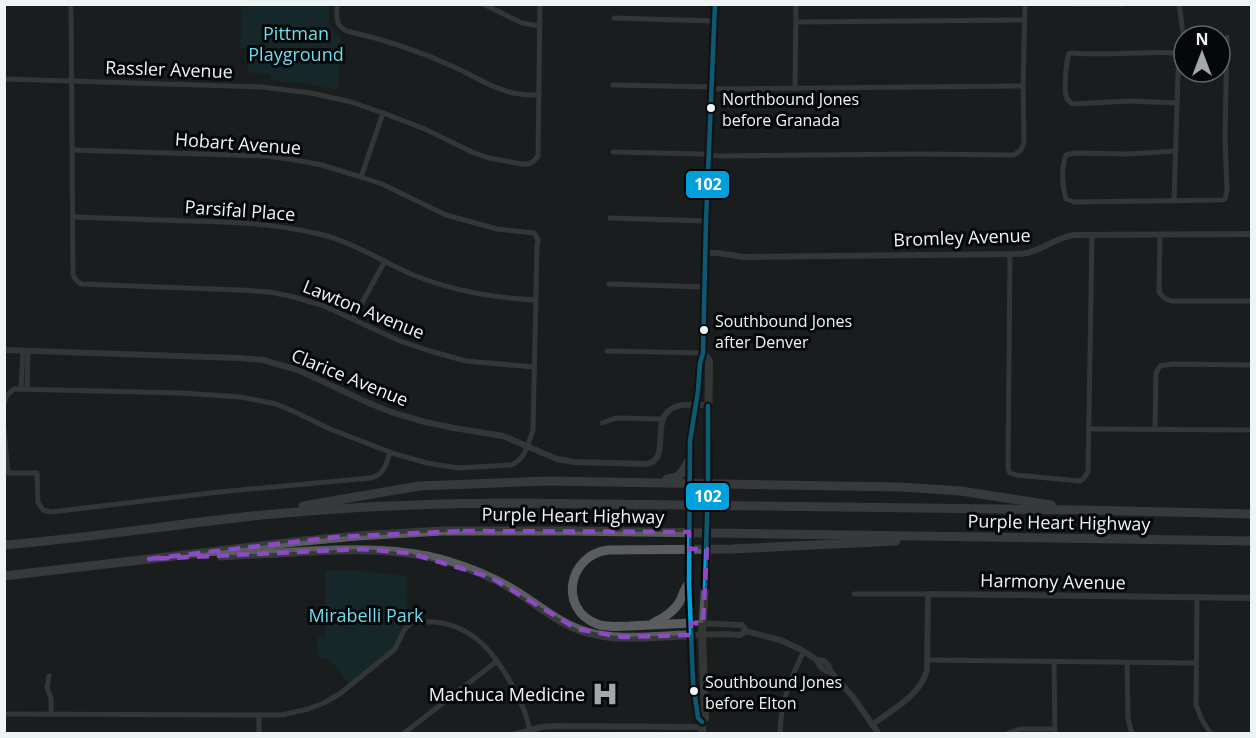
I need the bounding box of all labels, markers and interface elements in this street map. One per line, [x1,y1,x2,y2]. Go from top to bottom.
park label: Pittman Playground [248,21,344,66]
north arrow [1172,24,1232,84]
text: N [1195,28,1209,50]
street label: Rassler Avenue [105,55,233,83]
place label: Northbound Jones before Granada [722,88,859,131]
marker: Northbound Jones before Granada [705,102,717,114]
street label: Hobart Avenue [174,127,302,159]
line badge: 102 [685,170,730,199]
text: 102 [694,173,722,195]
street label: Parsifal Place [184,194,296,226]
street label: Bromley Avenue [893,223,1031,251]
street label: Lawton Avenue [300,274,428,344]
place label: Southbound Jones after Denver [715,310,852,353]
marker: Southbound Jones after Denver [698,324,710,336]
street label: Clarice Avenue [288,343,412,411]
line badge: 102 [685,482,730,511]
text: 102 [694,485,722,507]
street label: Purple Heart Highway [481,501,666,529]
street label: Purple Heart Highway [967,508,1152,536]
street label: Harmony Avenue [980,568,1126,594]
park label: Mirabelli Park [308,603,424,627]
place label: Southbound Jones before Elton [705,671,842,714]
hospital icon: Machuca Medicine [590,679,620,709]
place label: Machuca Medicine [429,682,585,706]
marker: Southbound Jones before Elton [688,685,700,697]

